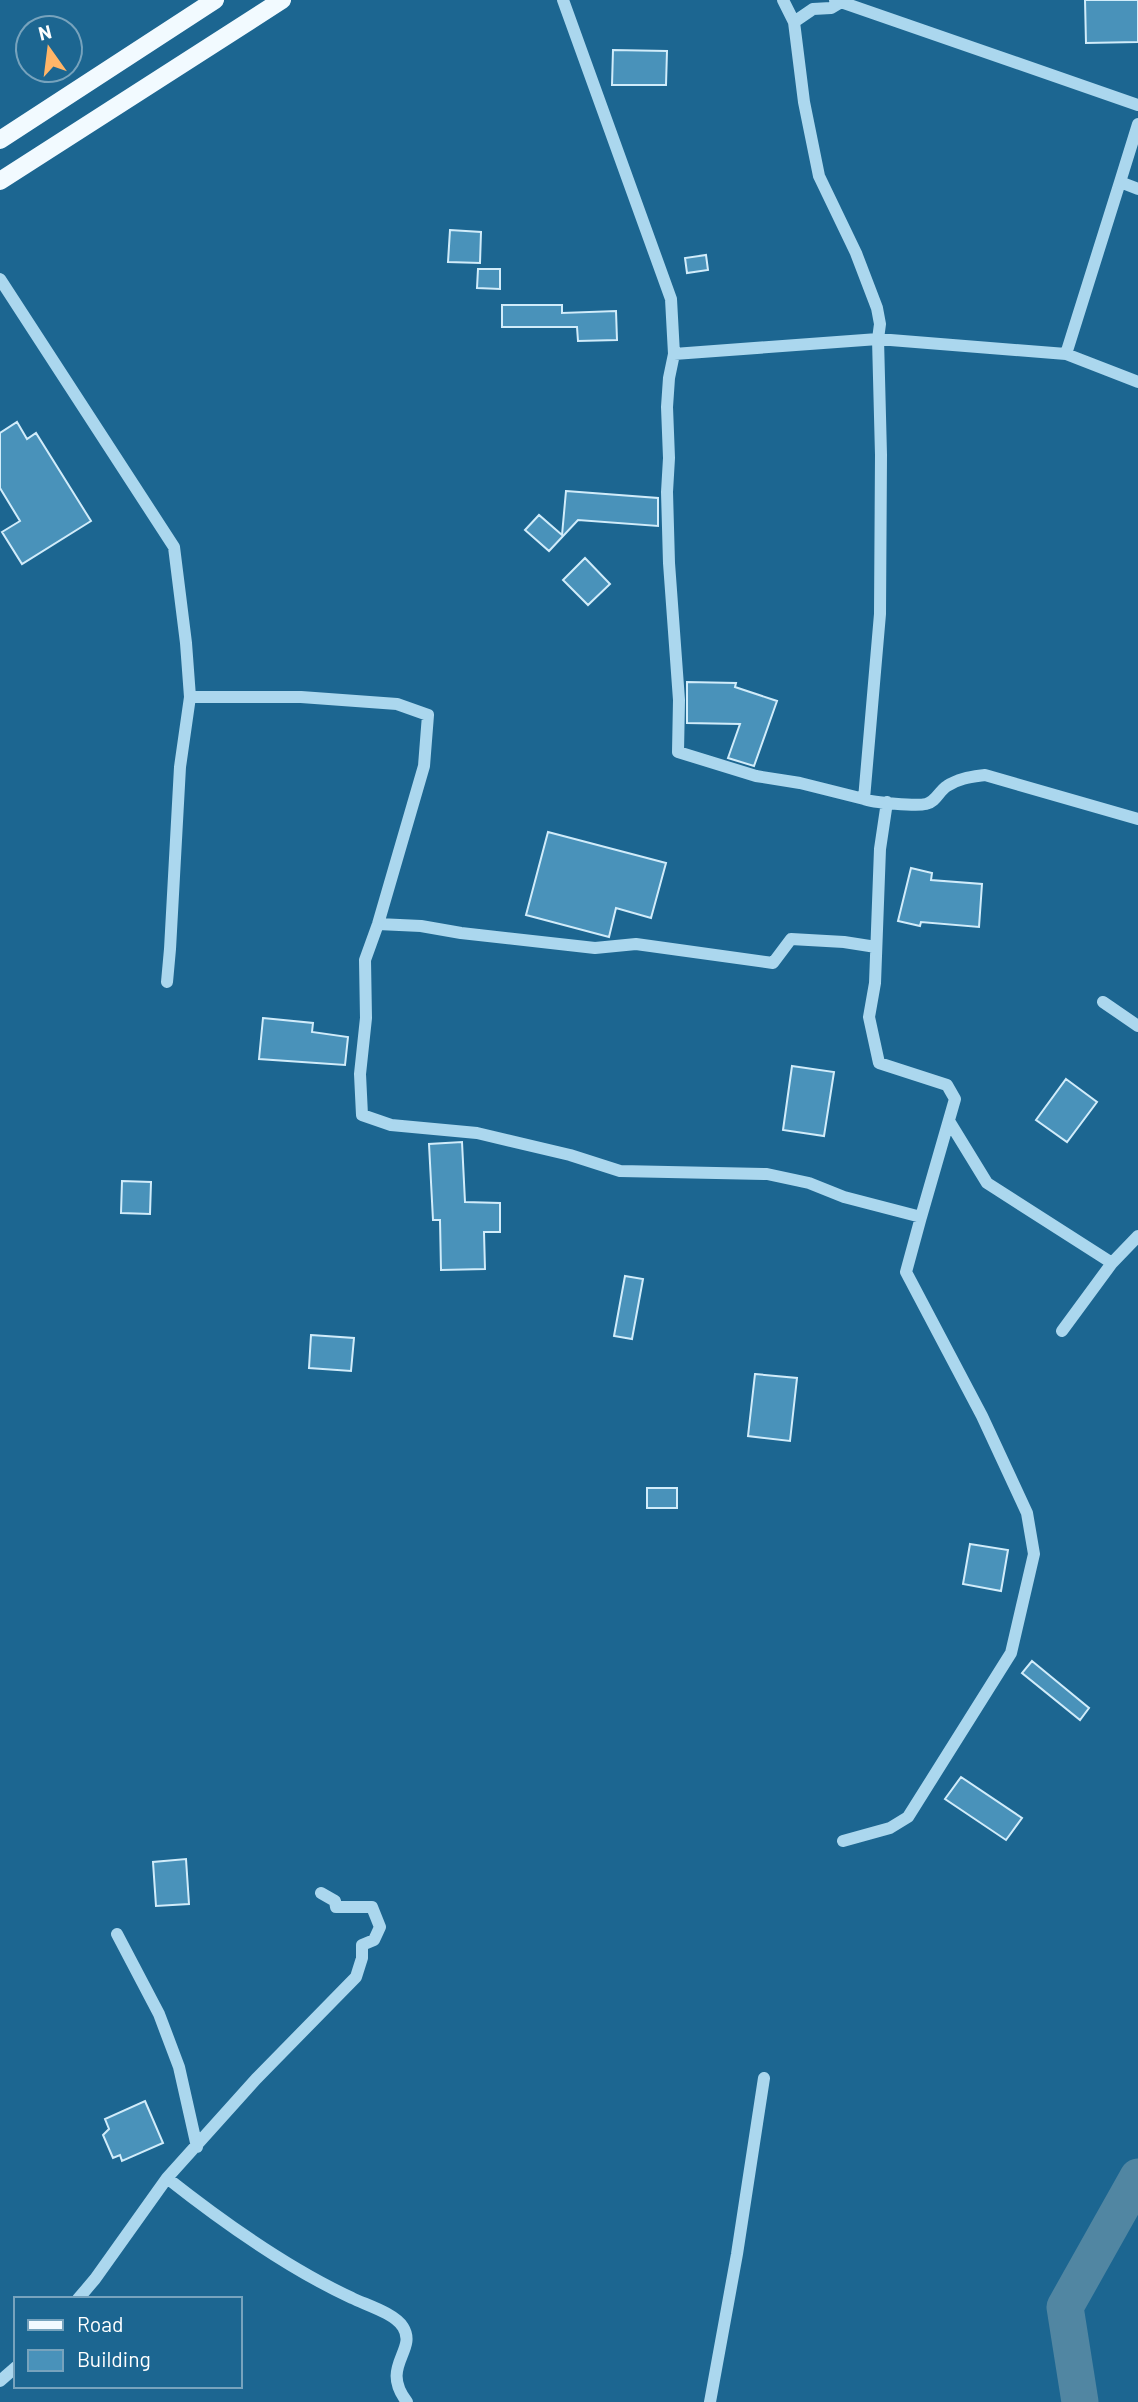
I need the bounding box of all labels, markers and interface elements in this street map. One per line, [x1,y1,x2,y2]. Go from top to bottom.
north arrow [14,14,84,84]
text: N [36,19,54,45]
legend [14,2297,242,2388]
text: Road [77,2311,123,2336]
text: Building [77,2346,151,2371]

